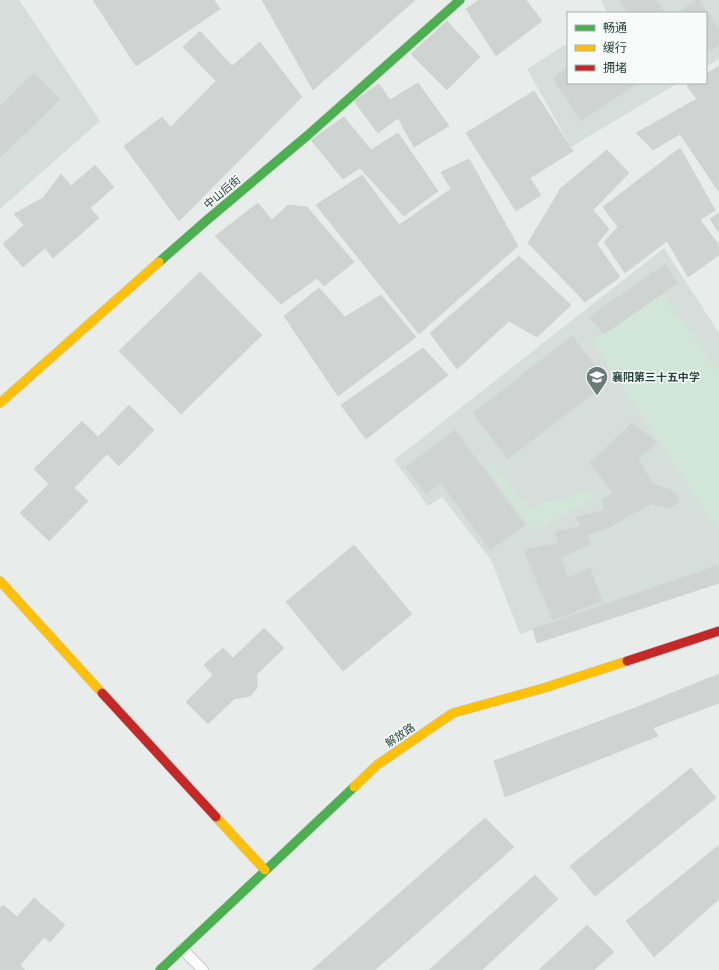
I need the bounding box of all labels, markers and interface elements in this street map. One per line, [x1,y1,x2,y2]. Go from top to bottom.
legend [567,12,707,84]
text: 畅通 [603,20,627,35]
text: 缓行 [603,40,627,55]
text: 拥堵 [603,60,627,75]
street label: 中山后街 [201,172,243,212]
school or university icon: 襄阳第三十五中学 [584,364,610,397]
place label: 襄阳第三十五中学 [612,370,700,384]
street label: 解放路 [382,720,418,750]

